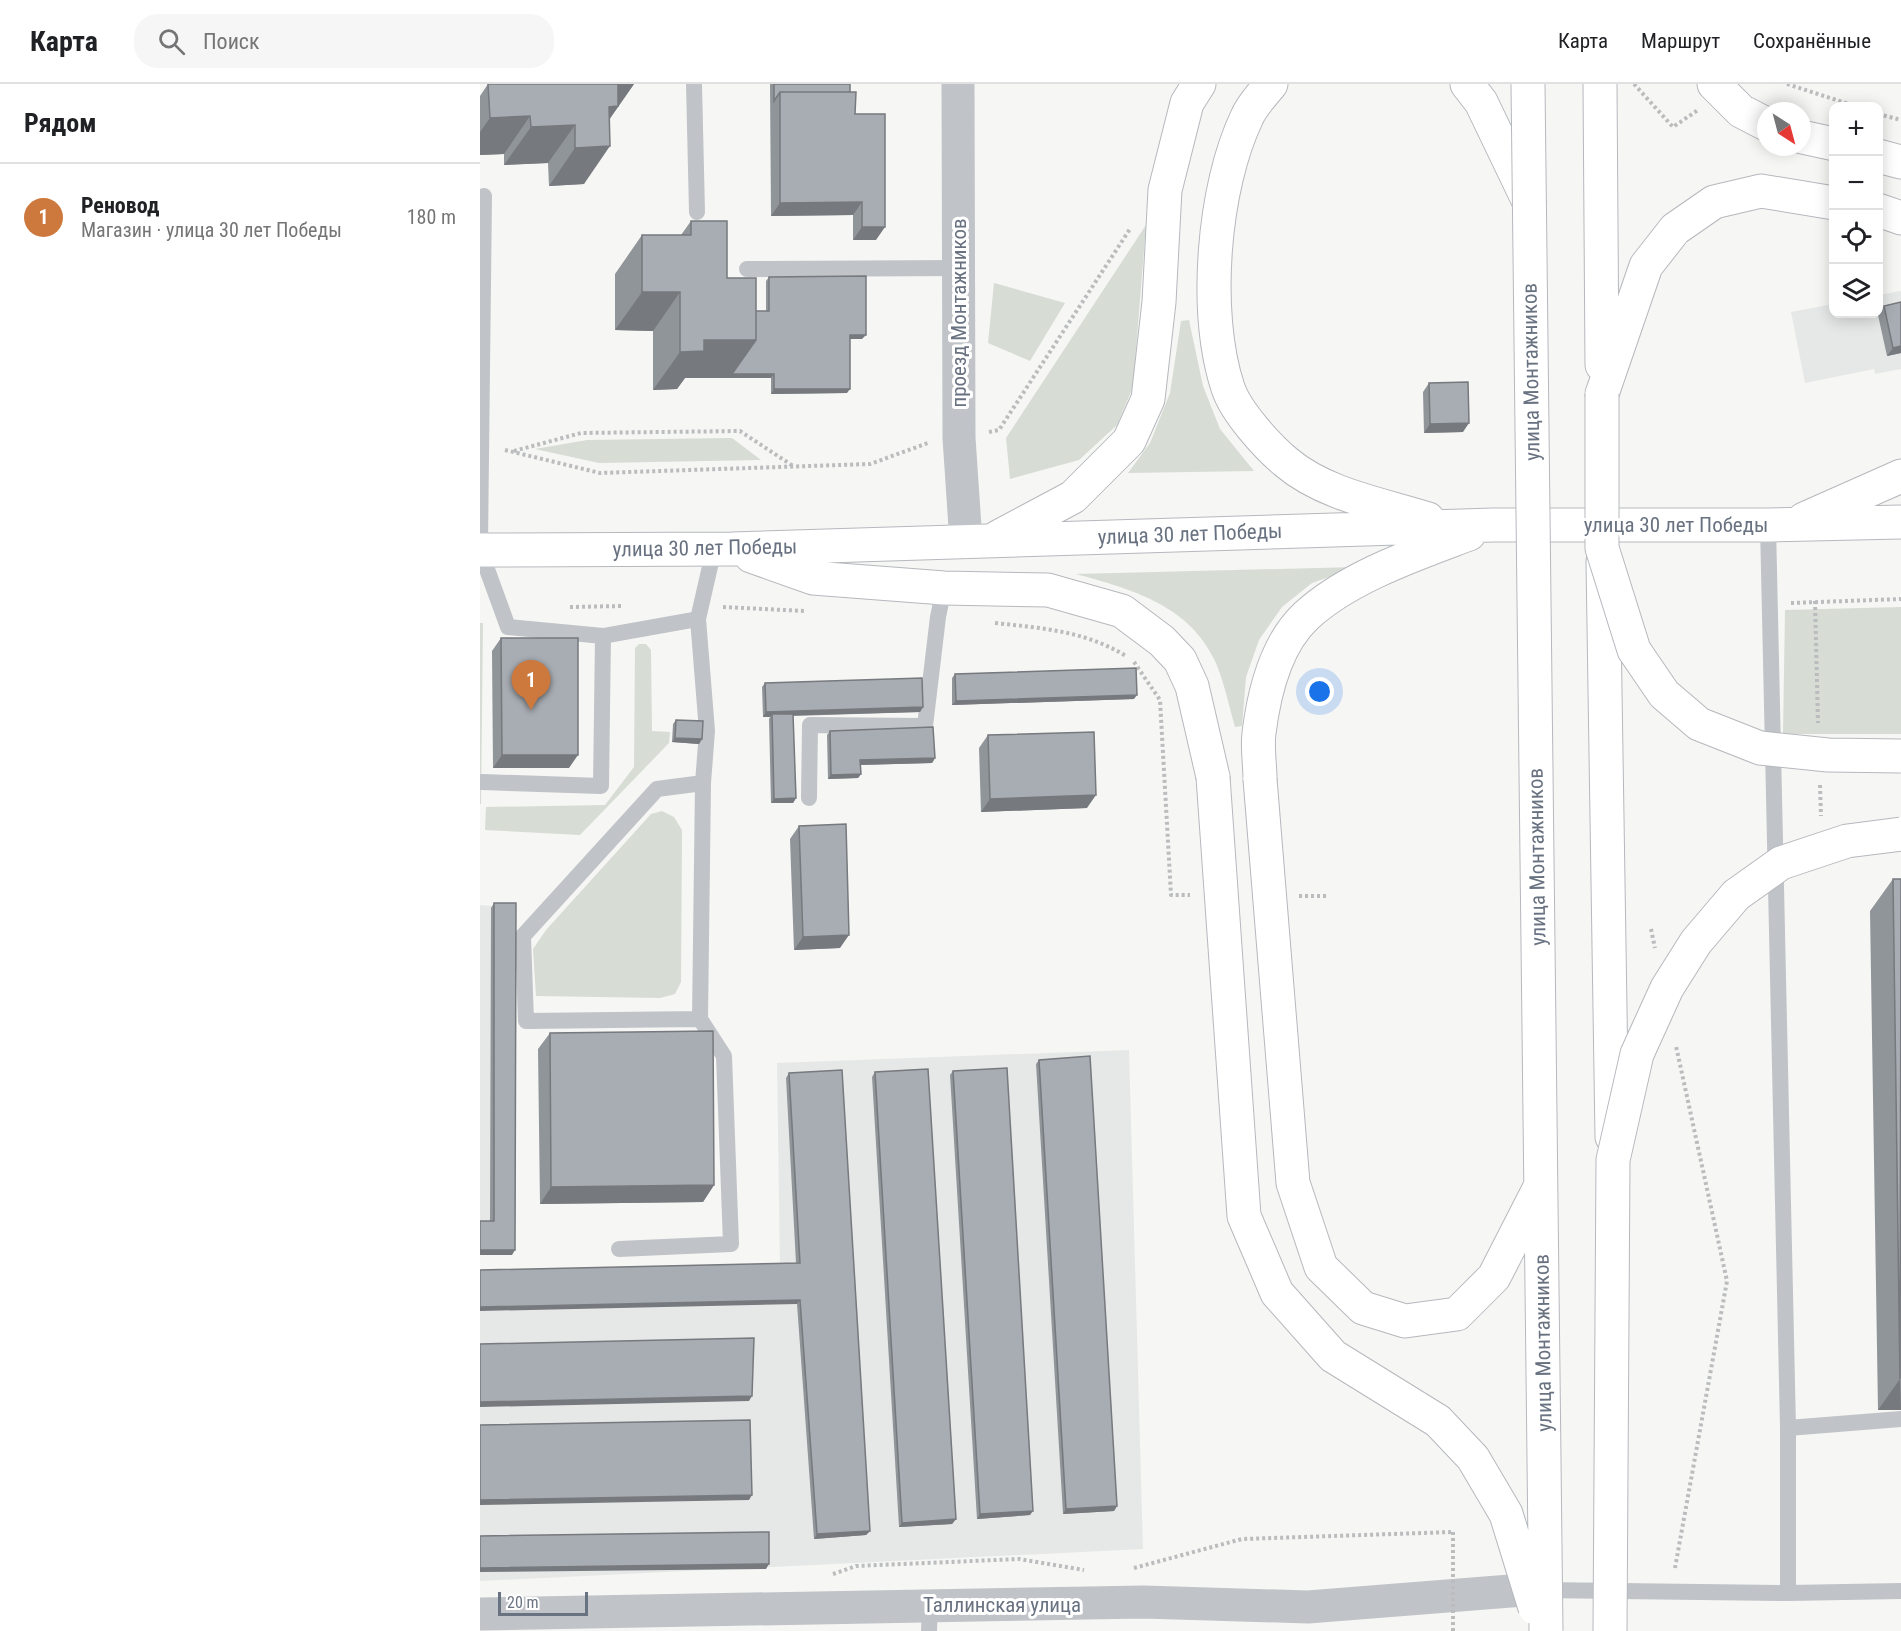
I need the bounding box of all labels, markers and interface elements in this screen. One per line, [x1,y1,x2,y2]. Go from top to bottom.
search box [134,14,554,68]
text: Карта [30,25,98,58]
icon: search [155,25,188,58]
text: Поиск [203,29,260,54]
text: Карта [1558,29,1608,53]
text: Маршрут [1641,29,1720,53]
text: Сохранённые [1753,29,1871,53]
north arrow [1757,102,1811,156]
map controls [1829,102,1883,318]
button: + [1829,102,1883,156]
text: Рядом [24,108,96,138]
button: − [1829,156,1883,210]
text: Реновод [81,193,159,218]
text: 1 [38,205,49,229]
text: 180 m [407,205,456,229]
button: locate [1829,210,1883,264]
text: Магазин · улица 30 лет Победы [81,218,342,242]
street label: проезд Монтажников [947,218,971,408]
button: layers [1829,264,1883,318]
street label: улица Монтажников [1517,283,1545,461]
street label: улица 30 лет Победы [1584,513,1768,537]
street label: улица 30 лет Победы [1097,519,1283,549]
street label: улица 30 лет Победы [613,534,797,562]
pin: 1 [512,660,550,710]
your location [1305,677,1334,706]
street label: улица Монтажников [1523,768,1551,946]
street label: улица Монтажников [1529,1254,1557,1432]
scale bar [498,1589,588,1616]
text: 20 m [507,1593,539,1612]
street label: Таллинская улица [923,1593,1081,1617]

